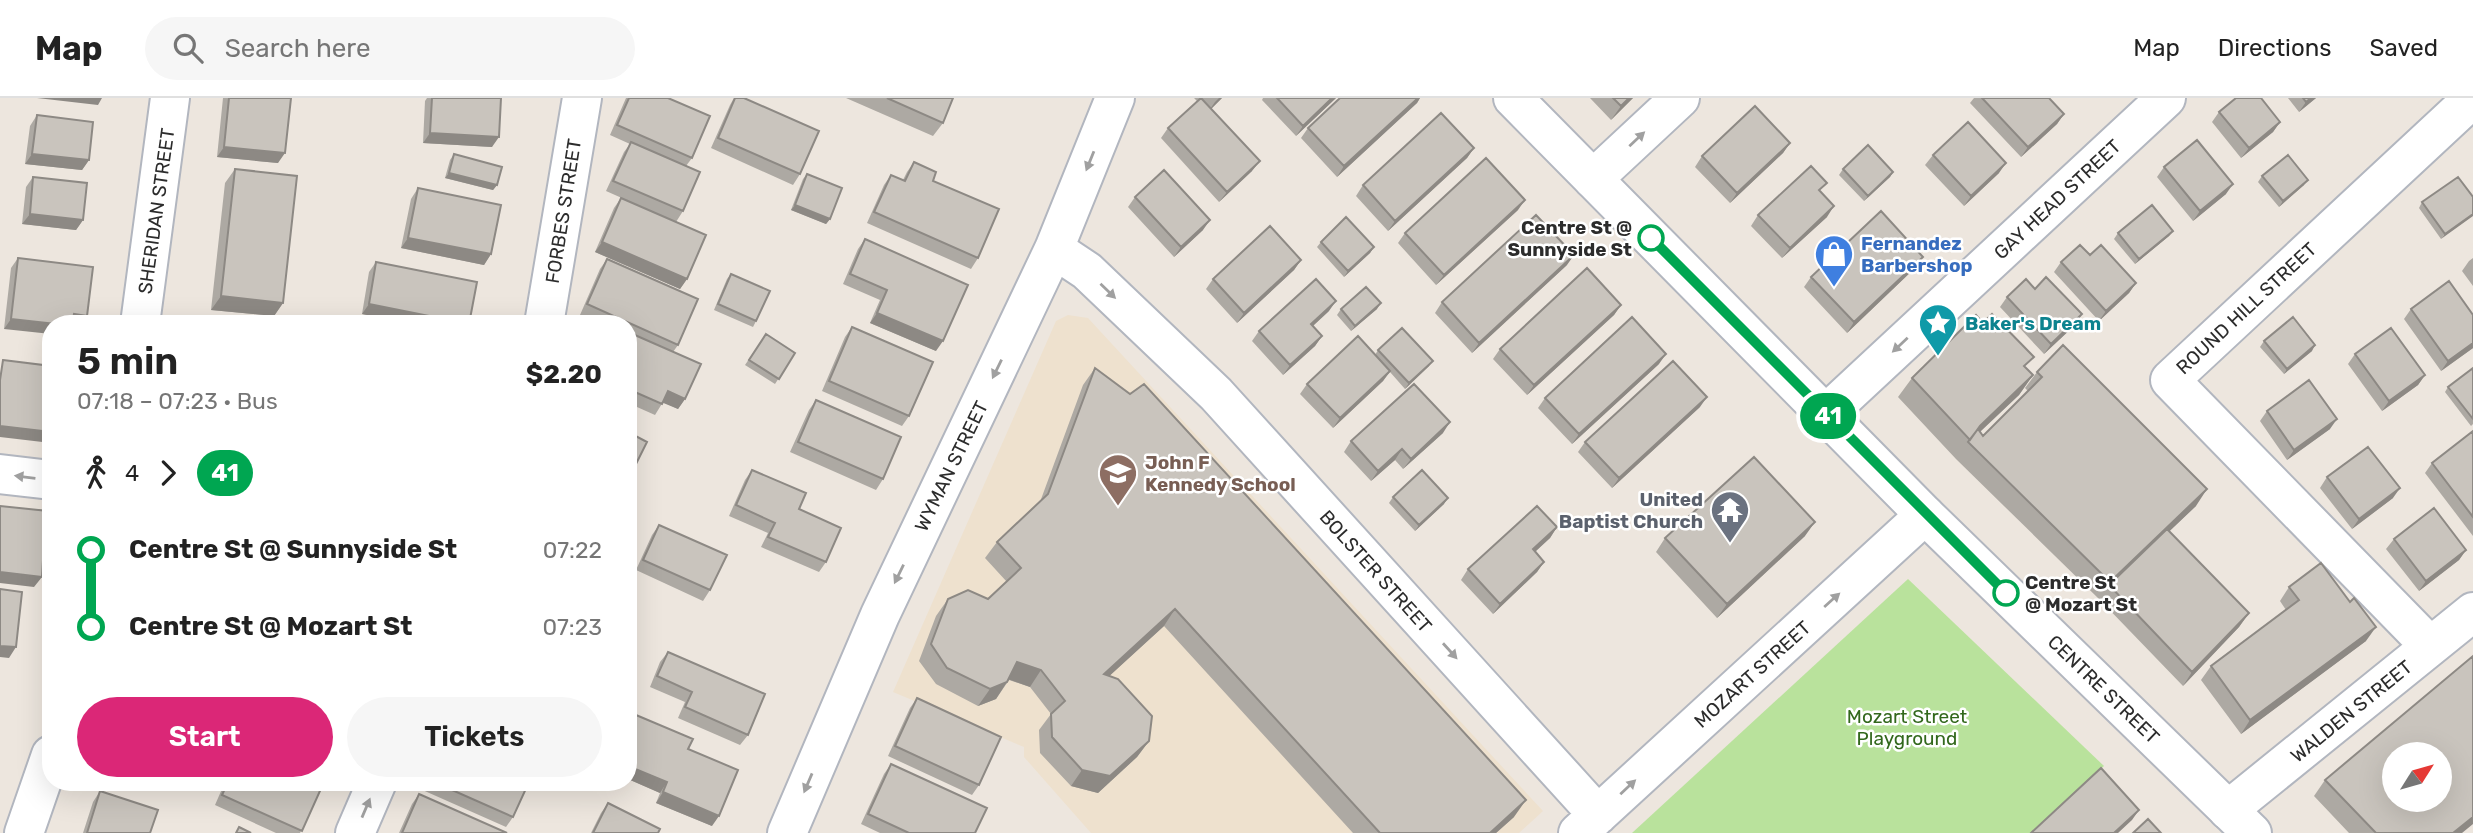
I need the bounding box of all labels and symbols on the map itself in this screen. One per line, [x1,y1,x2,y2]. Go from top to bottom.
street label: SHERIDAN STREET [133,127,180,295]
one-way arrow [1628,131,1645,147]
street label: GAY HEAD STREET [1989,135,2126,264]
street label: FORBES STREET [541,137,586,285]
one-way arrow [1084,151,1095,172]
place label: Centre St @ Sunnyside St [1507,216,1632,261]
marker: Centre St @ Sunnyside St [1638,225,1664,251]
place label: Fernandez Barbershop [1861,232,1973,277]
shop icon: Fernandez Barbershop [1813,233,1855,288]
street label: ROUND HILL STREET [2172,238,2321,379]
one-way arrow [1099,283,1117,299]
place icon: Baker's Dream [1917,302,1959,357]
place label: Baker's Dream [1965,312,2101,335]
one-way arrow [1892,336,1909,352]
one-way arrow [992,359,1003,379]
line badge: 41 [1797,393,1860,439]
street label: WYMAN STREET [910,397,993,535]
place label: John F Kennedy School [1145,451,1296,496]
school or university icon: John F Kennedy School [1097,452,1139,507]
one-way arrow [14,471,36,482]
place label: United Baptist Church [1559,488,1703,533]
temple icon: United Baptist Church [1709,489,1751,544]
street label: BOLSTER STREET [1315,505,1437,637]
one-way arrow [894,564,905,584]
place label: Centre St @ Mozart St [2025,571,2137,616]
marker: Centre St @ Mozart St [1993,580,2019,606]
one-way arrow [1823,592,1841,608]
street label: MOZART STREET [1689,616,1815,733]
street label: CENTRE STREET [2043,630,2164,748]
one-way arrow [1442,642,1458,660]
street label: WALDEN STREET [2286,655,2417,767]
park label: Mozart Street Playground [1847,705,1968,750]
north arrow [2382,742,2452,812]
one-way arrow [803,773,814,794]
one-way arrow [1619,779,1636,795]
one-way arrow [361,797,372,818]

